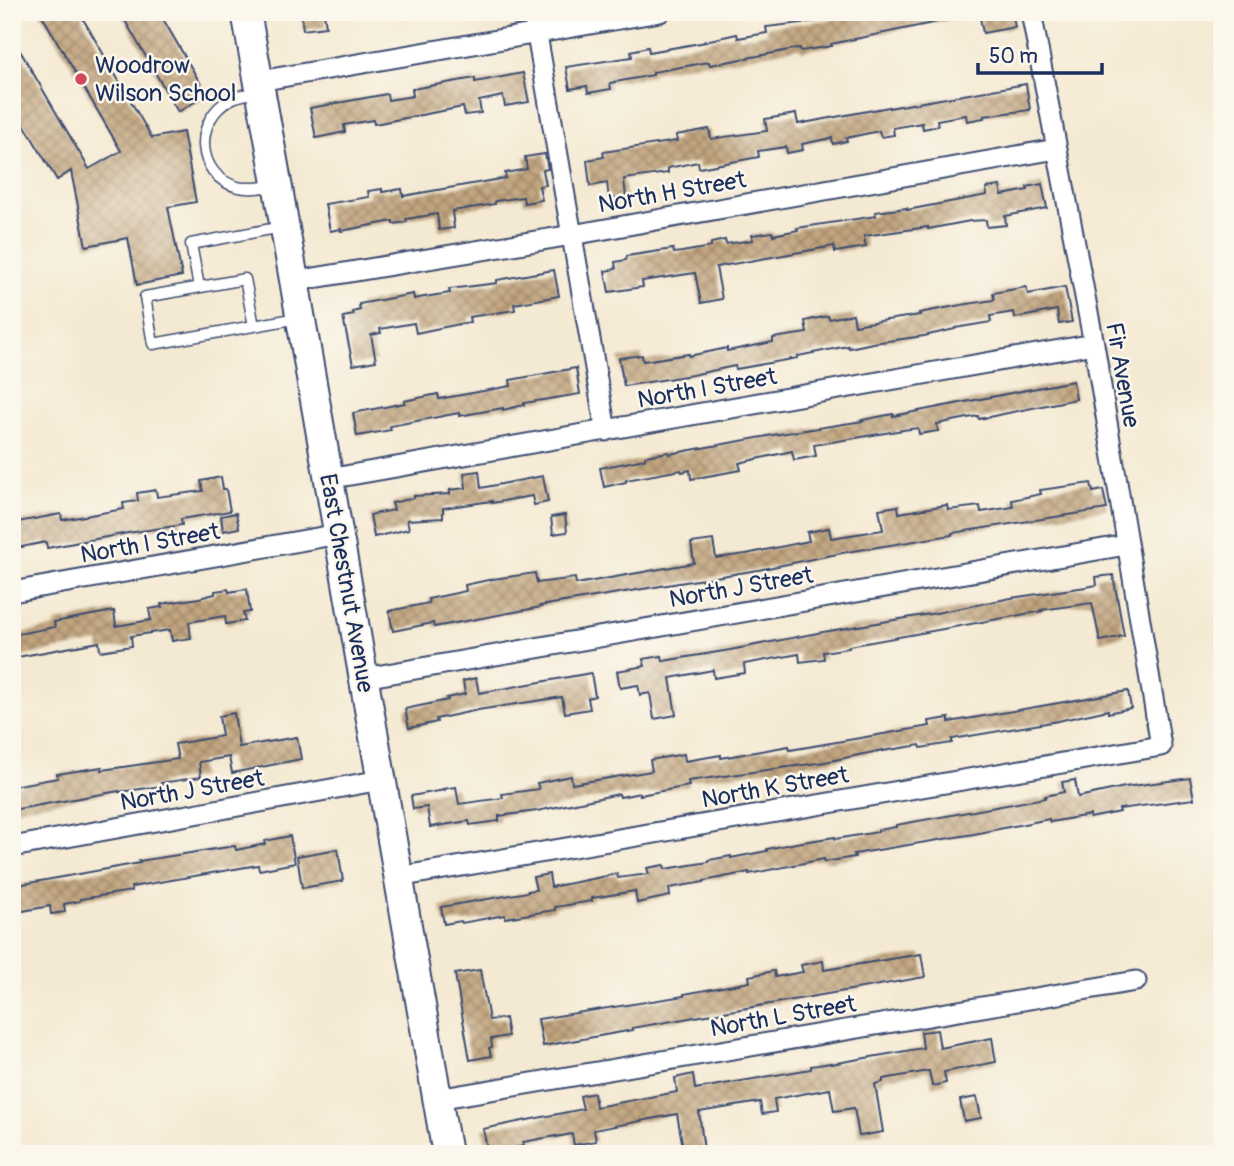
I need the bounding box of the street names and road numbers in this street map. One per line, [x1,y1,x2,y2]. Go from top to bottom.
street label: North H Street [596,165,748,220]
street label: Fir Avenue [1099,320,1146,430]
street label: North I Street [635,362,779,415]
street label: East Chestnut Avenue [313,471,380,695]
street label: North I Street [78,517,222,570]
street label: North J Street [667,561,816,614]
street label: North K Street [699,760,851,815]
street label: North J Street [118,764,267,817]
street label: North L Street [708,989,859,1044]

